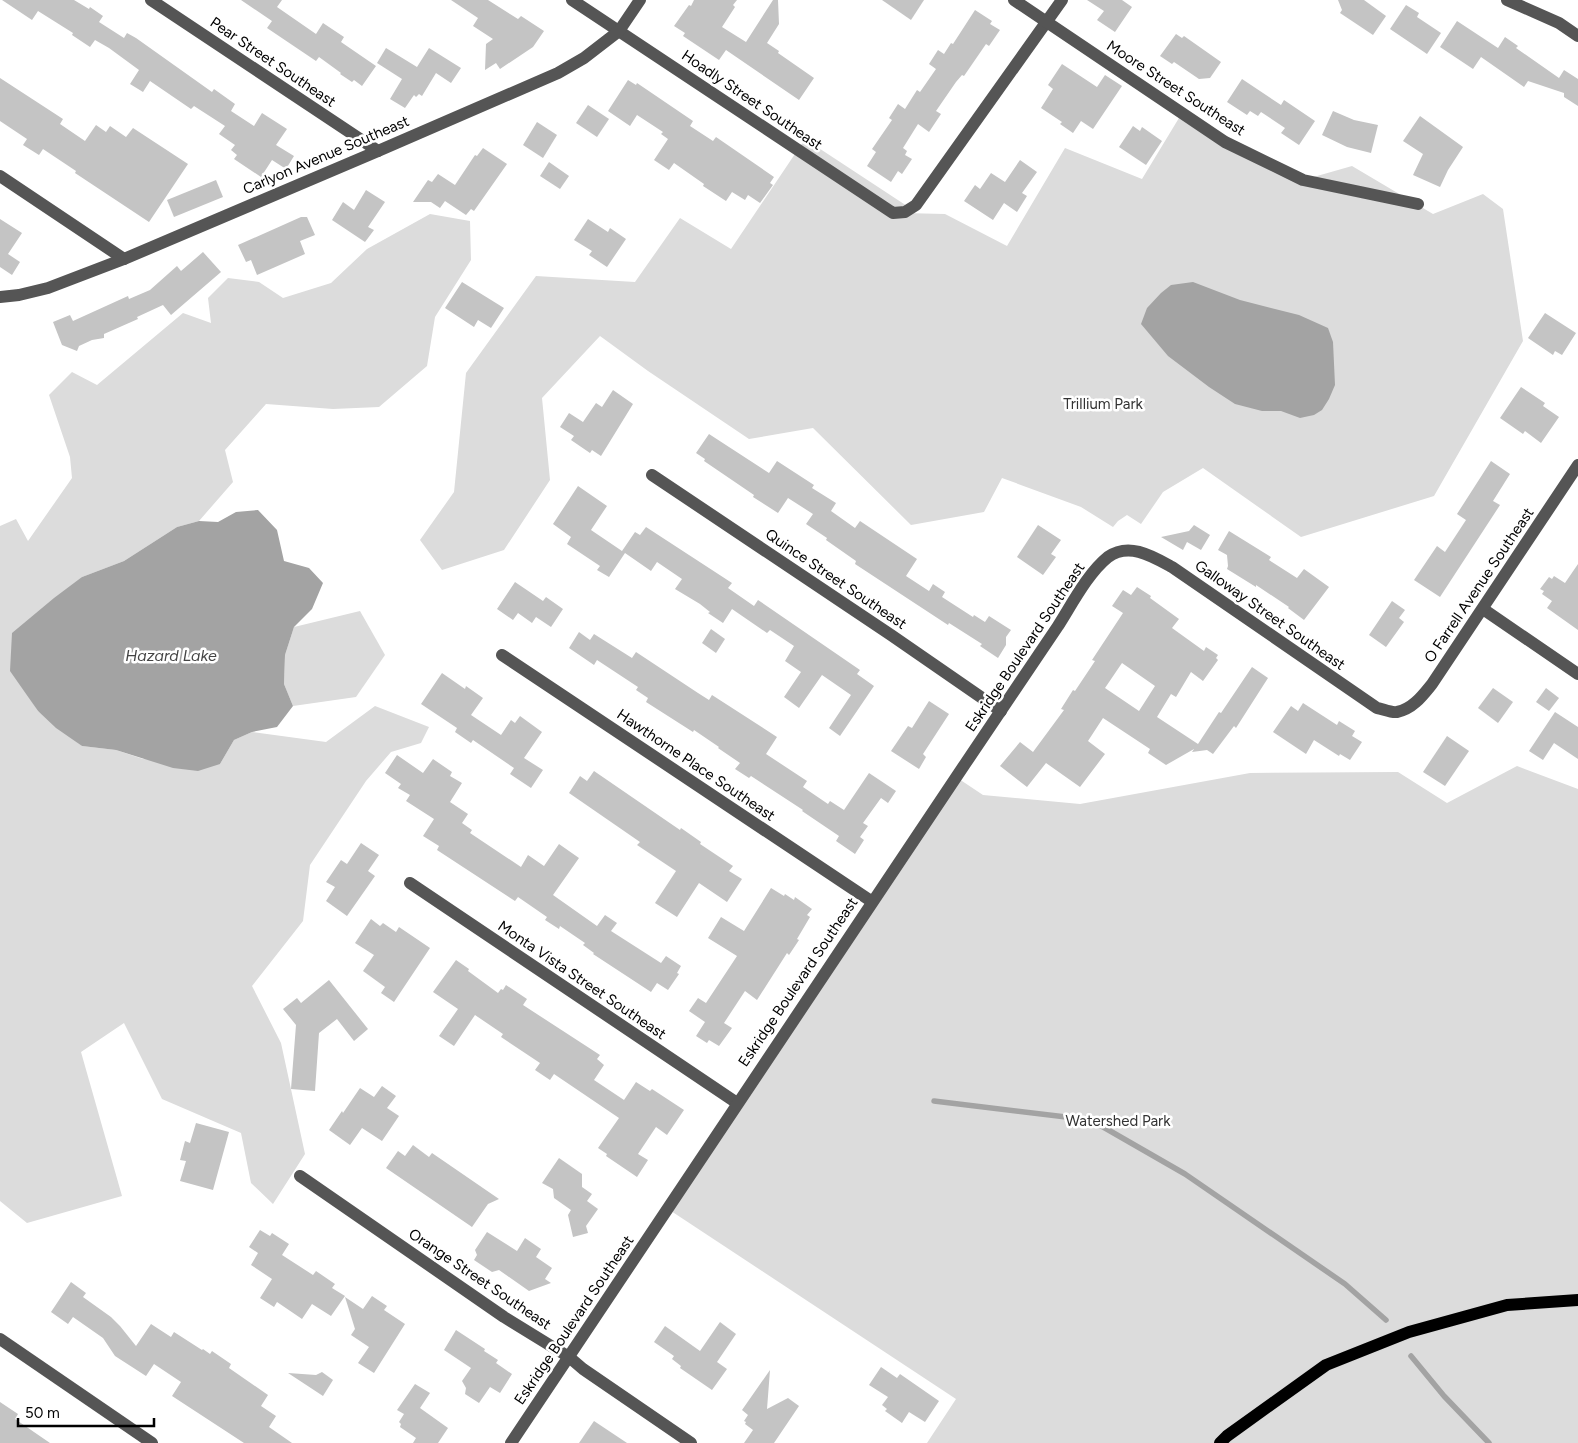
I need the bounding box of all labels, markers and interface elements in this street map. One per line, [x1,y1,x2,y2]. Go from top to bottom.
street label: Pear Street Southeast [207,13,340,111]
street label: Moore Street Southeast [1103,36,1249,140]
street label: Hoadly Street Southeast [678,46,826,154]
street label: Carlyon Avenue Southeast [240,112,412,198]
park label: Trillium Park [1063,395,1144,413]
street label: O Farrell Avenue Southeast [1420,504,1538,666]
street label: Quince Street Southeast [762,525,910,633]
street label: Galloway Street Southeast [1191,556,1349,674]
street label: Eskridge Boulevard Southeast [962,559,1089,735]
water label: Hazard Lake [125,646,217,665]
street label: Hawthorne Place Southeast [613,705,779,825]
street label: Eskridge Boulevard Southeast [735,894,862,1070]
street label: Monta Vista Street Southeast [494,917,670,1043]
park label: Watershed Park [1066,1112,1171,1130]
street label: Orange Street Southeast [405,1225,555,1334]
street label: Eskridge Boulevard Southeast [511,1232,638,1408]
scale bar [18,1396,154,1428]
text: 50 m [25,1404,60,1422]

